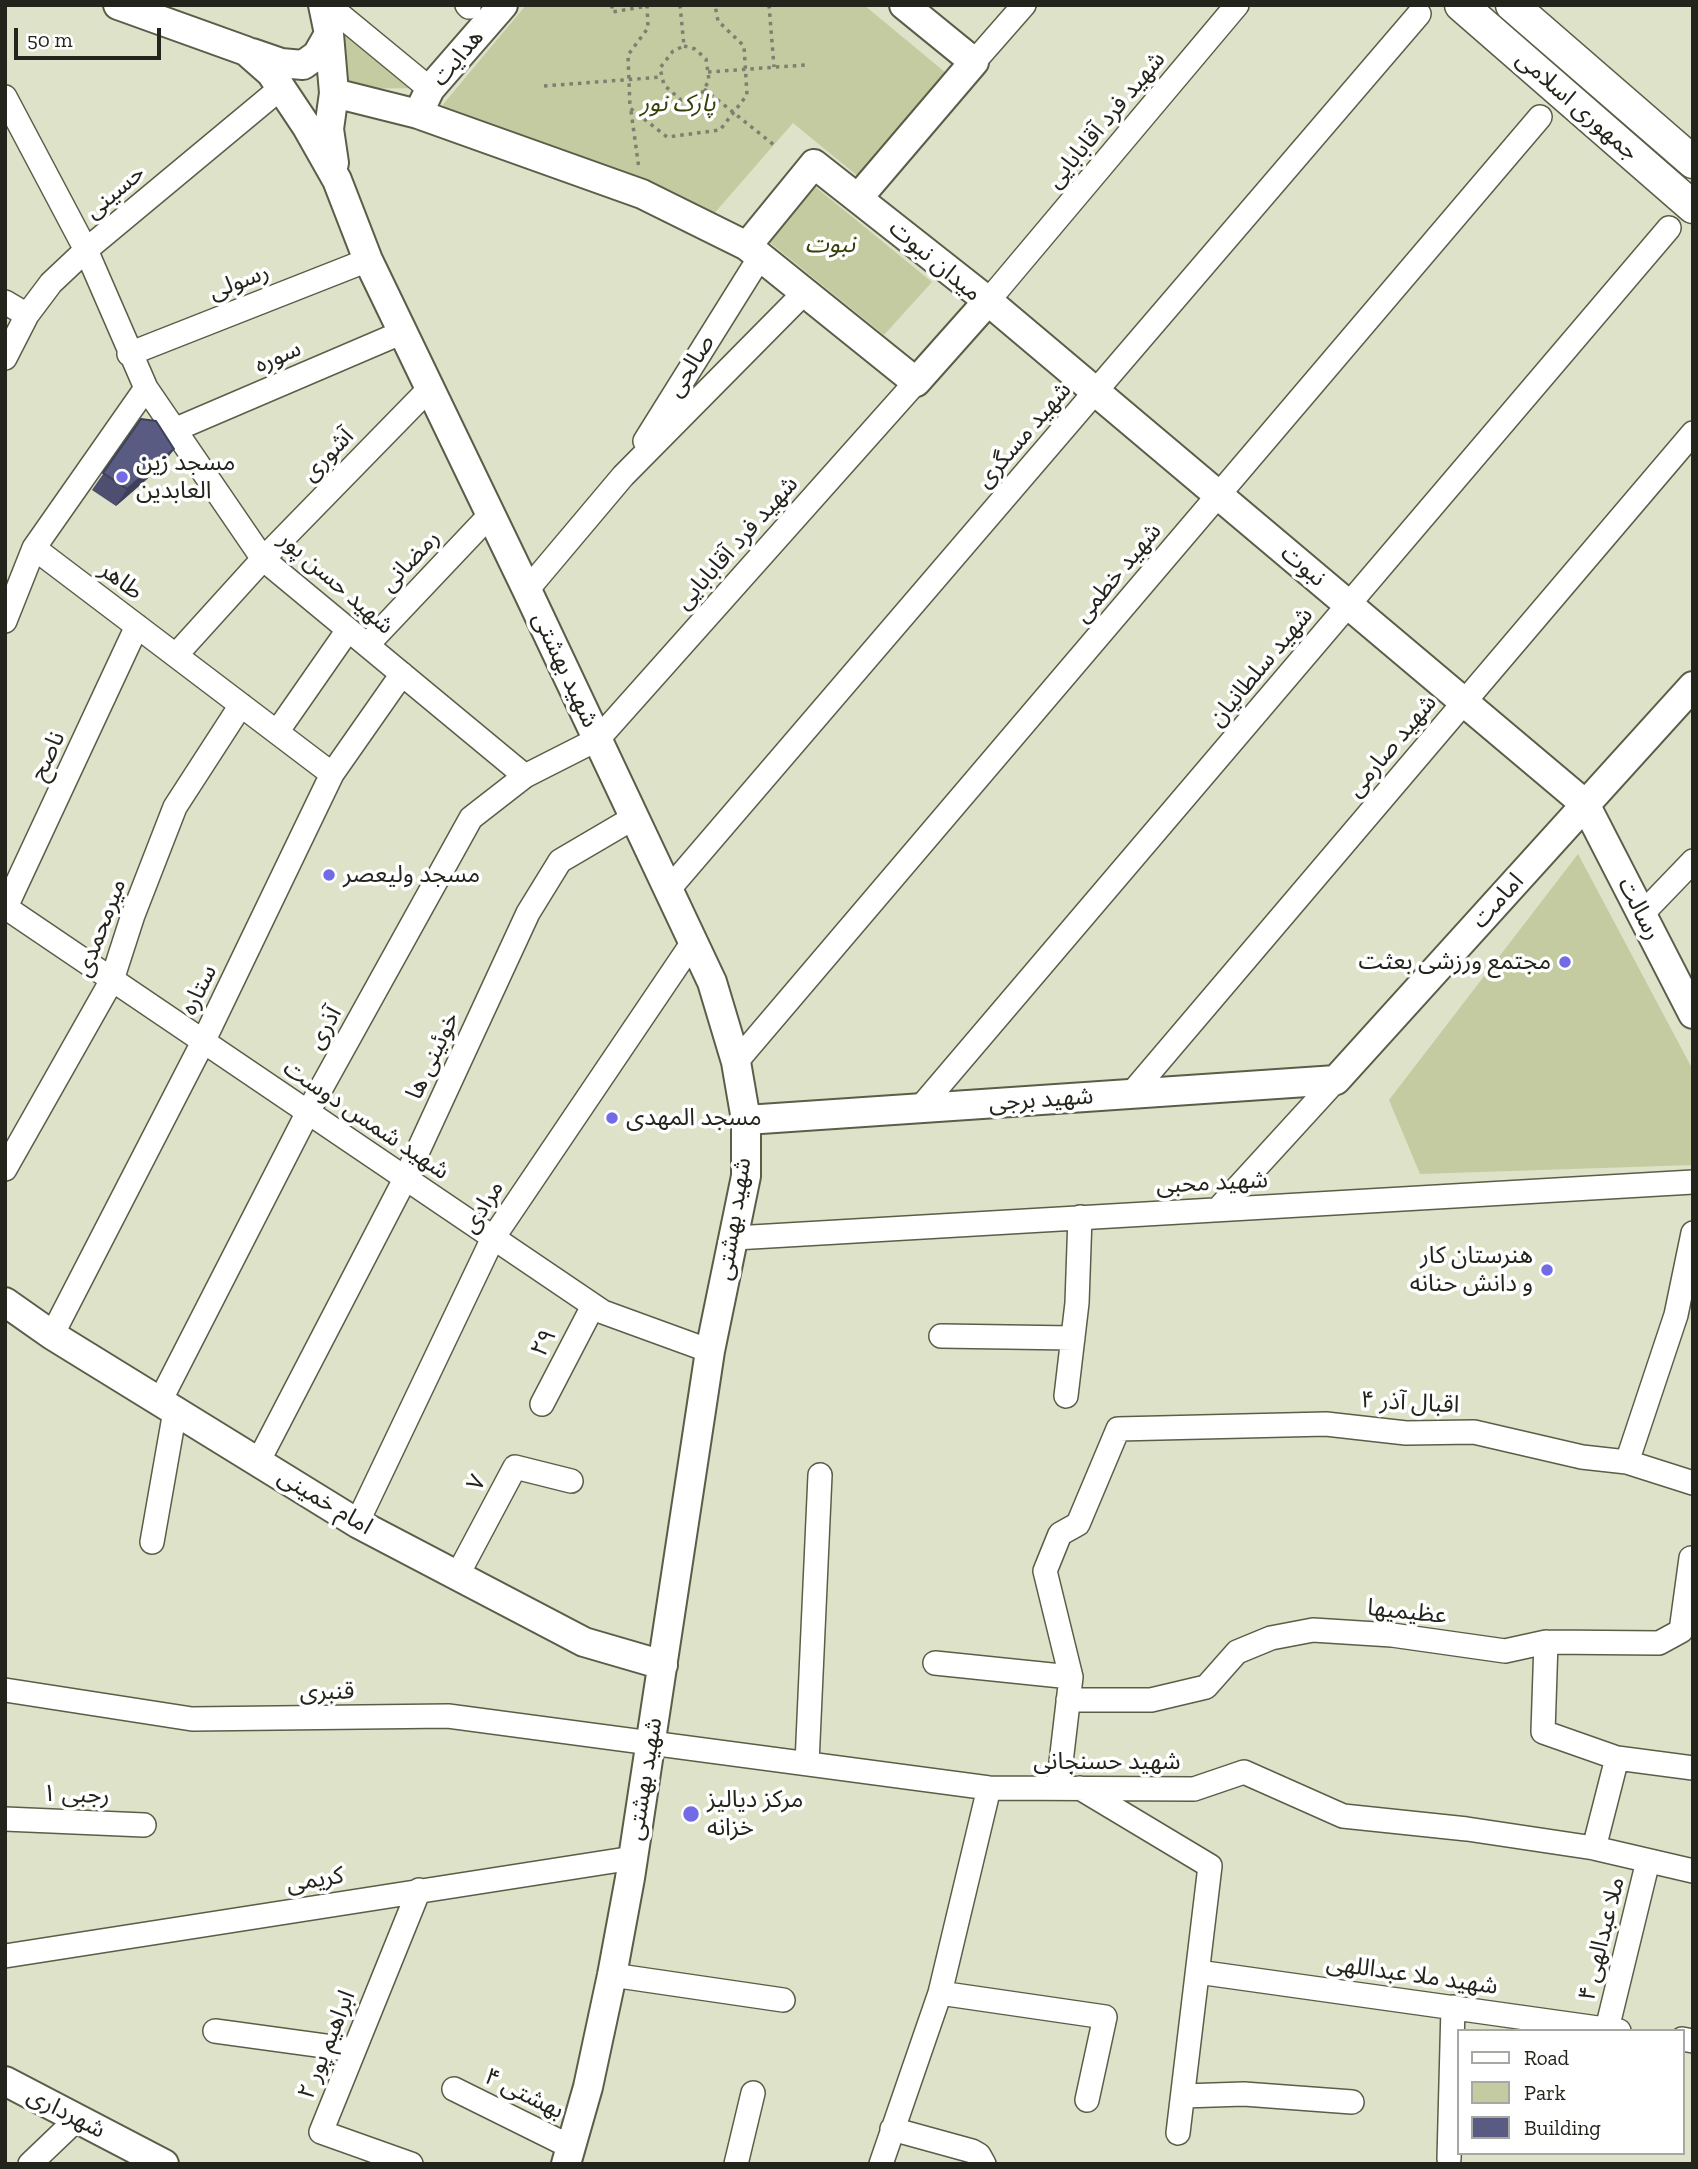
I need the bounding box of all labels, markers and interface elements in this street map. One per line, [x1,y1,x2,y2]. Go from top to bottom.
scale bar [18,14,164,58]
street label: هدایت [426,24,490,92]
text: 50 m [27,27,73,52]
street label: جمهوری اسلامی [1510,45,1644,167]
street label: شهید فرد آقابابایی [1040,46,1172,194]
park label: پارک نور [641,90,715,118]
street label: حسینی [79,159,151,225]
street label: میدان نبوت [883,214,987,308]
park label: نبوت [805,231,855,259]
street label: رسولی [205,257,273,307]
street label: صالحی [661,330,721,402]
street label: سوره [250,334,306,380]
street label: شهید مسگری [970,376,1078,494]
street label: آشوری [296,422,360,488]
place label: مسجد زین العابدین [136,449,235,505]
marker: مسجد زین العابدین [114,469,130,485]
street label: شهید فرد آقابابایی [670,470,804,616]
street label: شهید خطمی [1068,517,1168,629]
street label: رمضانی [374,524,446,598]
street label: شهید حسن پور [273,525,399,641]
street label: نبوت [1275,539,1331,593]
street label: طاهر [94,556,148,606]
street label: شهید سلطانیان [1203,601,1319,733]
street label: شهید بهشتی [526,608,604,732]
street label: شهید صارمی [1341,689,1443,803]
street label: ناصح [24,727,72,785]
place label: مسجد ولیعصر [343,861,480,889]
marker: مسجد ولیعصر [321,867,337,883]
street label: امامت [1466,868,1530,934]
street label: رسالت [1611,873,1667,945]
street label: میرمحمدی [69,875,133,981]
place label: مجتمع ورزشی بعثت [1358,948,1551,976]
marker: مجتمع ورزشی بعثت [1557,954,1573,970]
street label: ستاره [175,960,223,1020]
street label: آذری [302,1002,348,1054]
street label: خوئینی ها [400,1008,466,1104]
street label: شهید شمس دوست [278,1054,454,1186]
street label: شهید برجی [988,1082,1094,1118]
place label: مسجد المهدی [626,1104,762,1132]
marker: مسجد المهدی [604,1110,620,1126]
street label: شهید بهشتی [710,1156,758,1282]
street label: شهید محبی [1155,1166,1269,1200]
street label: مرادی [456,1175,510,1239]
place label: هنرستان کار و دانش حنانه [1410,1242,1533,1298]
marker: هنرستان کار و دانش حنانه [1539,1262,1555,1278]
street label: ۲۹ [525,1324,563,1362]
street label: اقبال آذر ۴ [1360,1386,1460,1420]
street label: امام خمینی [272,1463,378,1541]
street label: ۷ [461,1470,493,1496]
street label: عظیمیها [1366,1593,1448,1631]
street label: قنبری [299,1677,355,1707]
street label: شهید بهشتی [621,1716,669,1842]
street label: شهید حسنجانی [1033,1748,1181,1776]
street label: رجبی ۱ [42,1779,110,1811]
place label: مرکز دیالیز خزانه [707,1786,803,1842]
marker: مرکز دیالیز خزانه [681,1804,701,1824]
street label: کریمی [284,1861,346,1899]
street label: ملا عبدالهی ۴ [1573,1874,1631,2004]
street label: شهید ملا عبداللهی [1325,1949,1499,2001]
street label: ابراهیم پور ۲ [292,1986,362,2104]
legend [1456,2029,1684,2155]
text: Road [1524,2045,1569,2070]
street label: بهشتی ۴ [480,2062,568,2126]
text: Park [1524,2080,1566,2105]
street label: شهرداری [22,2081,110,2145]
text: Building [1524,2115,1601,2140]

